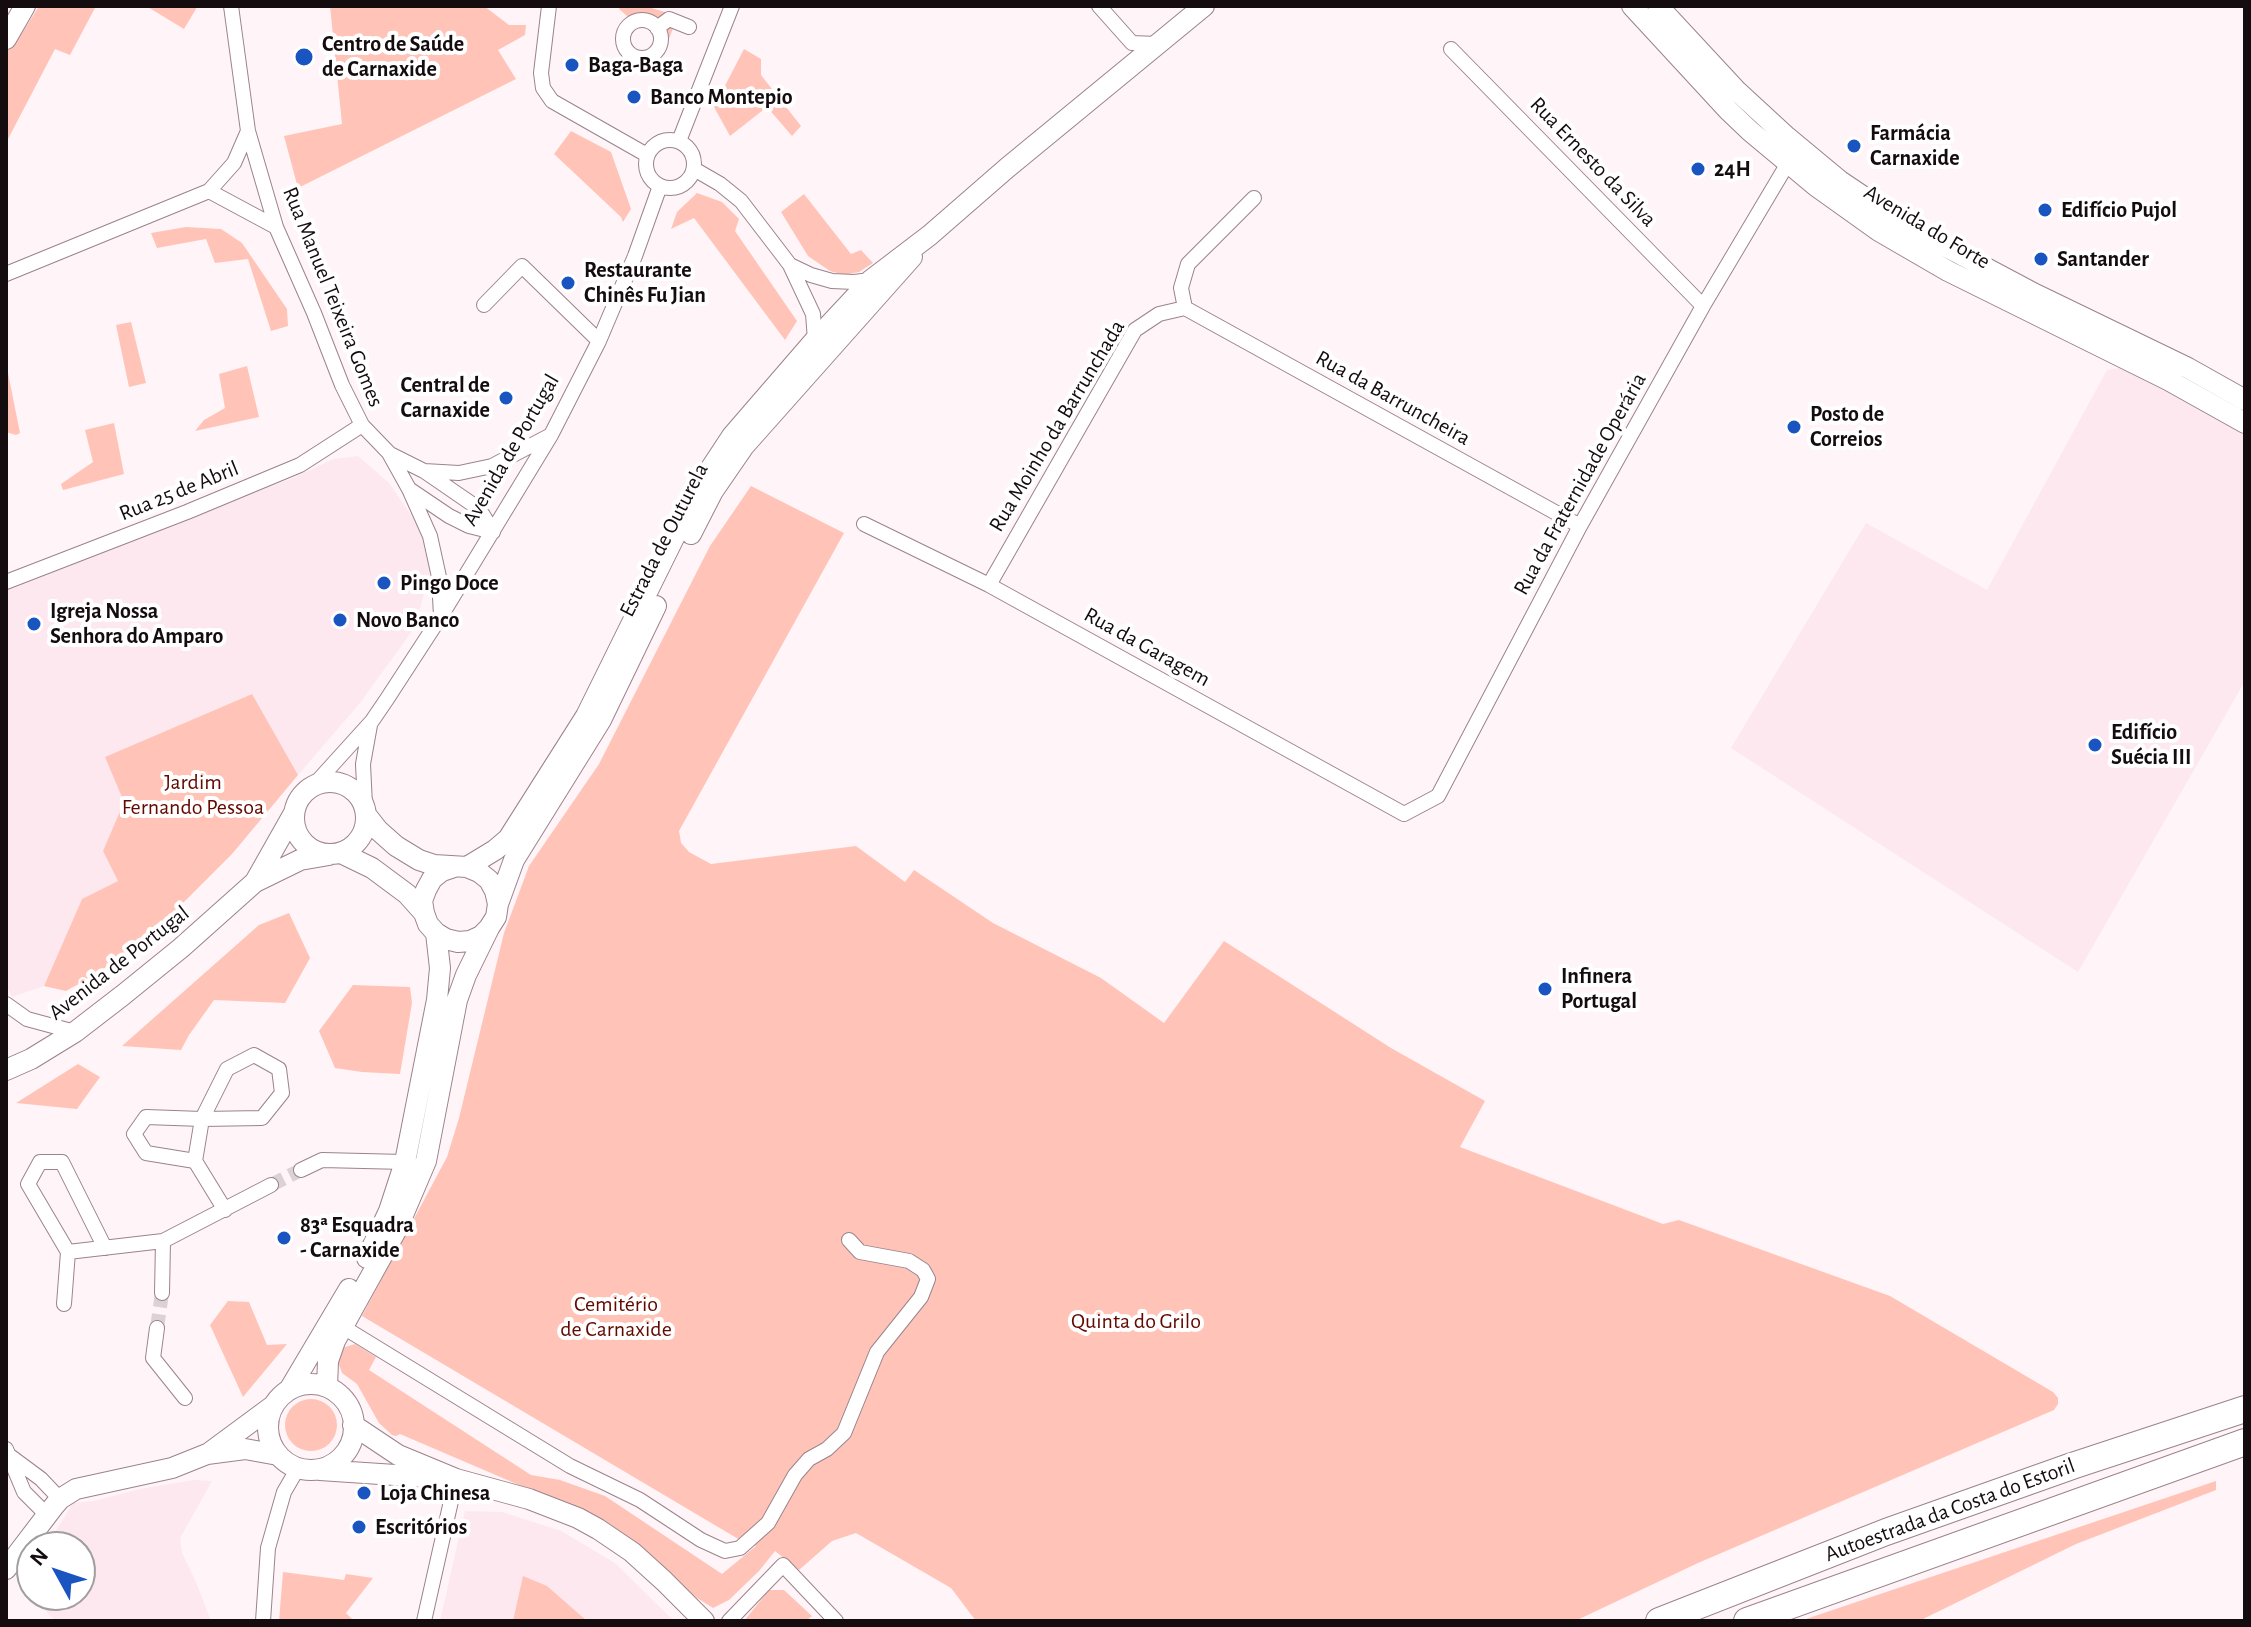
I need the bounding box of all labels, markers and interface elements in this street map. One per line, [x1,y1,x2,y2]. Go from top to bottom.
place label: Centro de Saúde de Carnaxide [322,31,464,82]
marker: Centro de Saúde de Carnaxide [293,46,315,68]
place label: Baga-Baga [588,52,683,78]
marker: Baga-Baga [563,56,581,74]
place label: Banco Montepio [650,84,793,110]
marker: Banco Montepio [625,88,643,106]
street label: Rua Ernesto da Silva [1524,92,1662,232]
place label: Farmácia Carnaxide [1870,120,1960,172]
marker: Farmácia Carnaxide [1845,137,1863,155]
place label: 24H [1714,156,1751,182]
marker: 24H [1689,160,1707,178]
street label: Avenida do Forte [1859,179,1995,275]
street label: Rua Manuel Teixeira Gomes [277,183,389,411]
place label: Edifício Pujol [2061,197,2177,223]
marker: Edifício Pujol [2036,201,2054,219]
place label: Santander [2057,246,2149,272]
marker: Santander [2032,250,2050,268]
place label: Restaurante Chinês Fu Jian [584,257,706,308]
marker: Restaurante Chinês Fu Jian [559,274,577,292]
street label: Rua Moinho da Barrunchada [983,315,1131,537]
street label: Rua da Barruncheira [1311,345,1475,451]
street label: Rua da Fraternidade Operária [1508,368,1652,600]
street label: Avenida de Portugal [457,369,565,531]
place label: Central de Carnaxide [400,372,490,424]
marker: Central de Carnaxide [497,389,515,407]
place label: Posto de Correios [1810,401,1884,452]
marker: Posto de Correios [1785,418,1803,436]
street label: Rua 25 de Abril [115,455,243,527]
street label: Estrada de Outurela [614,459,714,621]
place label: Pingo Doce [400,570,499,596]
marker: Pingo Doce [375,574,393,592]
place label: Igreja Nossa Senhora do Amparo [50,598,223,650]
street label: Rua da Garagem [1079,601,1215,693]
place label: Novo Banco [356,607,459,633]
marker: Novo Banco [331,611,349,629]
marker: Igreja Nossa Senhora do Amparo [25,615,43,633]
place label: Edifício Suécia III [2111,719,2191,770]
marker: Edifício Suécia III [2086,736,2104,754]
park label: Jardim Fernando Pessoa [122,769,264,820]
street label: Avenida de Portugal [44,900,194,1026]
place label: Infinera Portugal [1561,963,1637,1014]
marker: Infinera Portugal [1536,980,1554,998]
place label: 83ª Esquadra - Carnaxide [300,1212,414,1264]
marker: 83ª Esquadra - Carnaxide [275,1229,293,1247]
park label: Cemitério de Carnaxide [560,1291,672,1342]
park label: Quinta do Grilo [1071,1308,1201,1334]
street label: Autoestrada da Costa do Estoril [1821,1452,2079,1568]
place label: Loja Chinesa [380,1480,490,1506]
marker: Loja Chinesa [355,1484,373,1502]
place label: Escritórios [375,1514,467,1540]
marker: Escritórios [350,1518,368,1536]
north arrow [16,1531,96,1611]
text: N [26,1544,52,1570]

